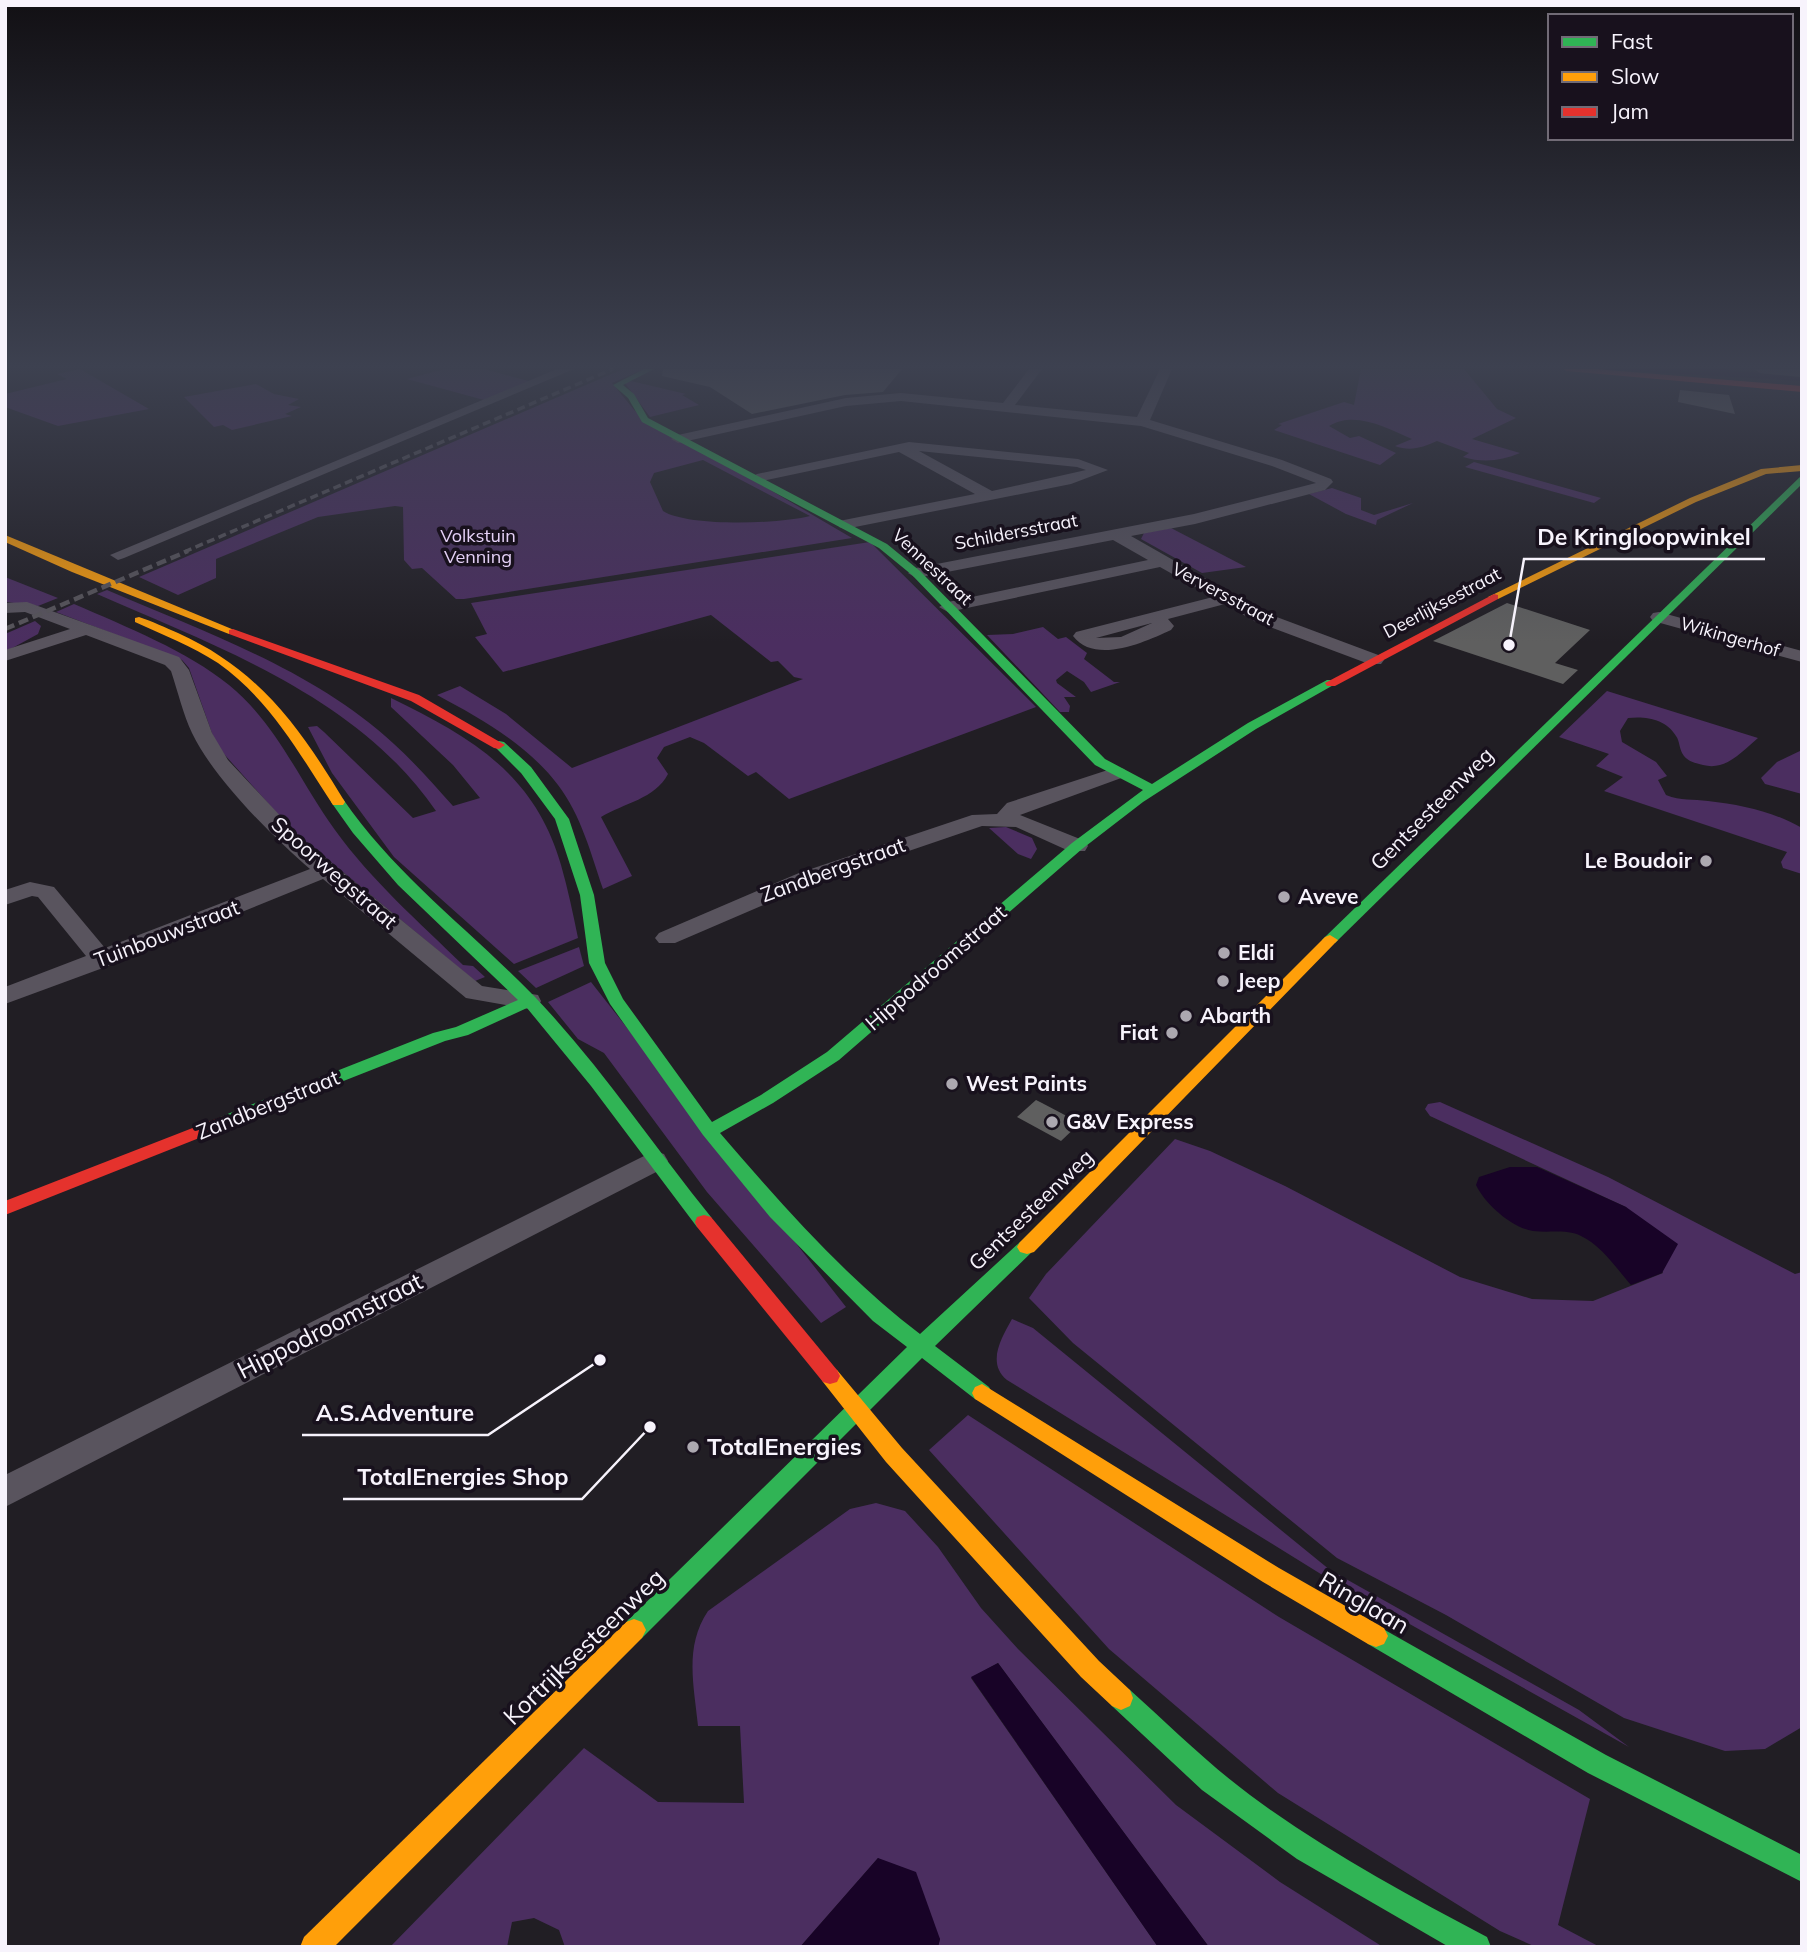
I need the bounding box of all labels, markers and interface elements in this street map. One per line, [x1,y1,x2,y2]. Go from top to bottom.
legend [1548,14,1793,140]
text: Fast [1611,28,1653,54]
text: Slow [1611,63,1659,89]
text: Jam [1611,98,1649,124]
street label: Schildersstraat [953,508,1079,555]
callout: De Kringloopwinkel [1524,515,1765,559]
text: De Kringloopwinkel [1537,522,1751,551]
park label: Volkstuin Venning [440,524,516,568]
street label: Vennestraat [887,524,977,610]
street label: Verversstraat [1168,557,1278,630]
street label: Deerlijksestraat [1379,562,1504,643]
street label: Wikingerhof [1678,611,1783,662]
street label: Gentsesteenweg [1364,741,1498,875]
street label: Spoorwegstraat [267,811,403,934]
street label: Zandbergstraat [757,831,908,907]
place label: Le Boudoir [1584,847,1693,873]
marker: Le Boudoir [1698,853,1714,869]
place label: Aveve [1298,883,1358,909]
marker: Aveve [1276,889,1292,905]
street label: Tuinbouwstraat [91,894,243,973]
street label: Hippodroomstraat [859,899,1011,1036]
place label: Eldi [1238,939,1274,965]
marker: Eldi [1216,945,1232,961]
place label: Jeep [1237,967,1281,993]
marker: Jeep [1215,973,1231,989]
place label: Abarth [1200,1002,1271,1028]
marker: Abarth [1178,1008,1194,1024]
place label: Fiat [1120,1019,1158,1045]
marker: Fiat [1164,1025,1180,1041]
street label: Zandbergstraat [192,1064,343,1145]
place label: West Paints [966,1070,1087,1096]
marker: West Paints [944,1076,960,1092]
place label: G&V Express [1066,1108,1194,1134]
marker: G&V Express [1044,1114,1060,1130]
street label: Gentsesteenweg [963,1143,1098,1275]
street label: Hippodroomstraat [232,1265,427,1385]
callout: A.S.Adventure [302,1391,488,1435]
text: A.S.Adventure [316,1398,474,1427]
place label: TotalEnergies [707,1431,862,1461]
marker: TotalEnergies [685,1439,701,1455]
callout: TotalEnergies Shop [343,1455,582,1499]
text: TotalEnergies Shop [357,1462,569,1491]
street label: Kortrijksesteenweg [497,1562,670,1731]
street label: Ringlaan [1314,1564,1415,1640]

